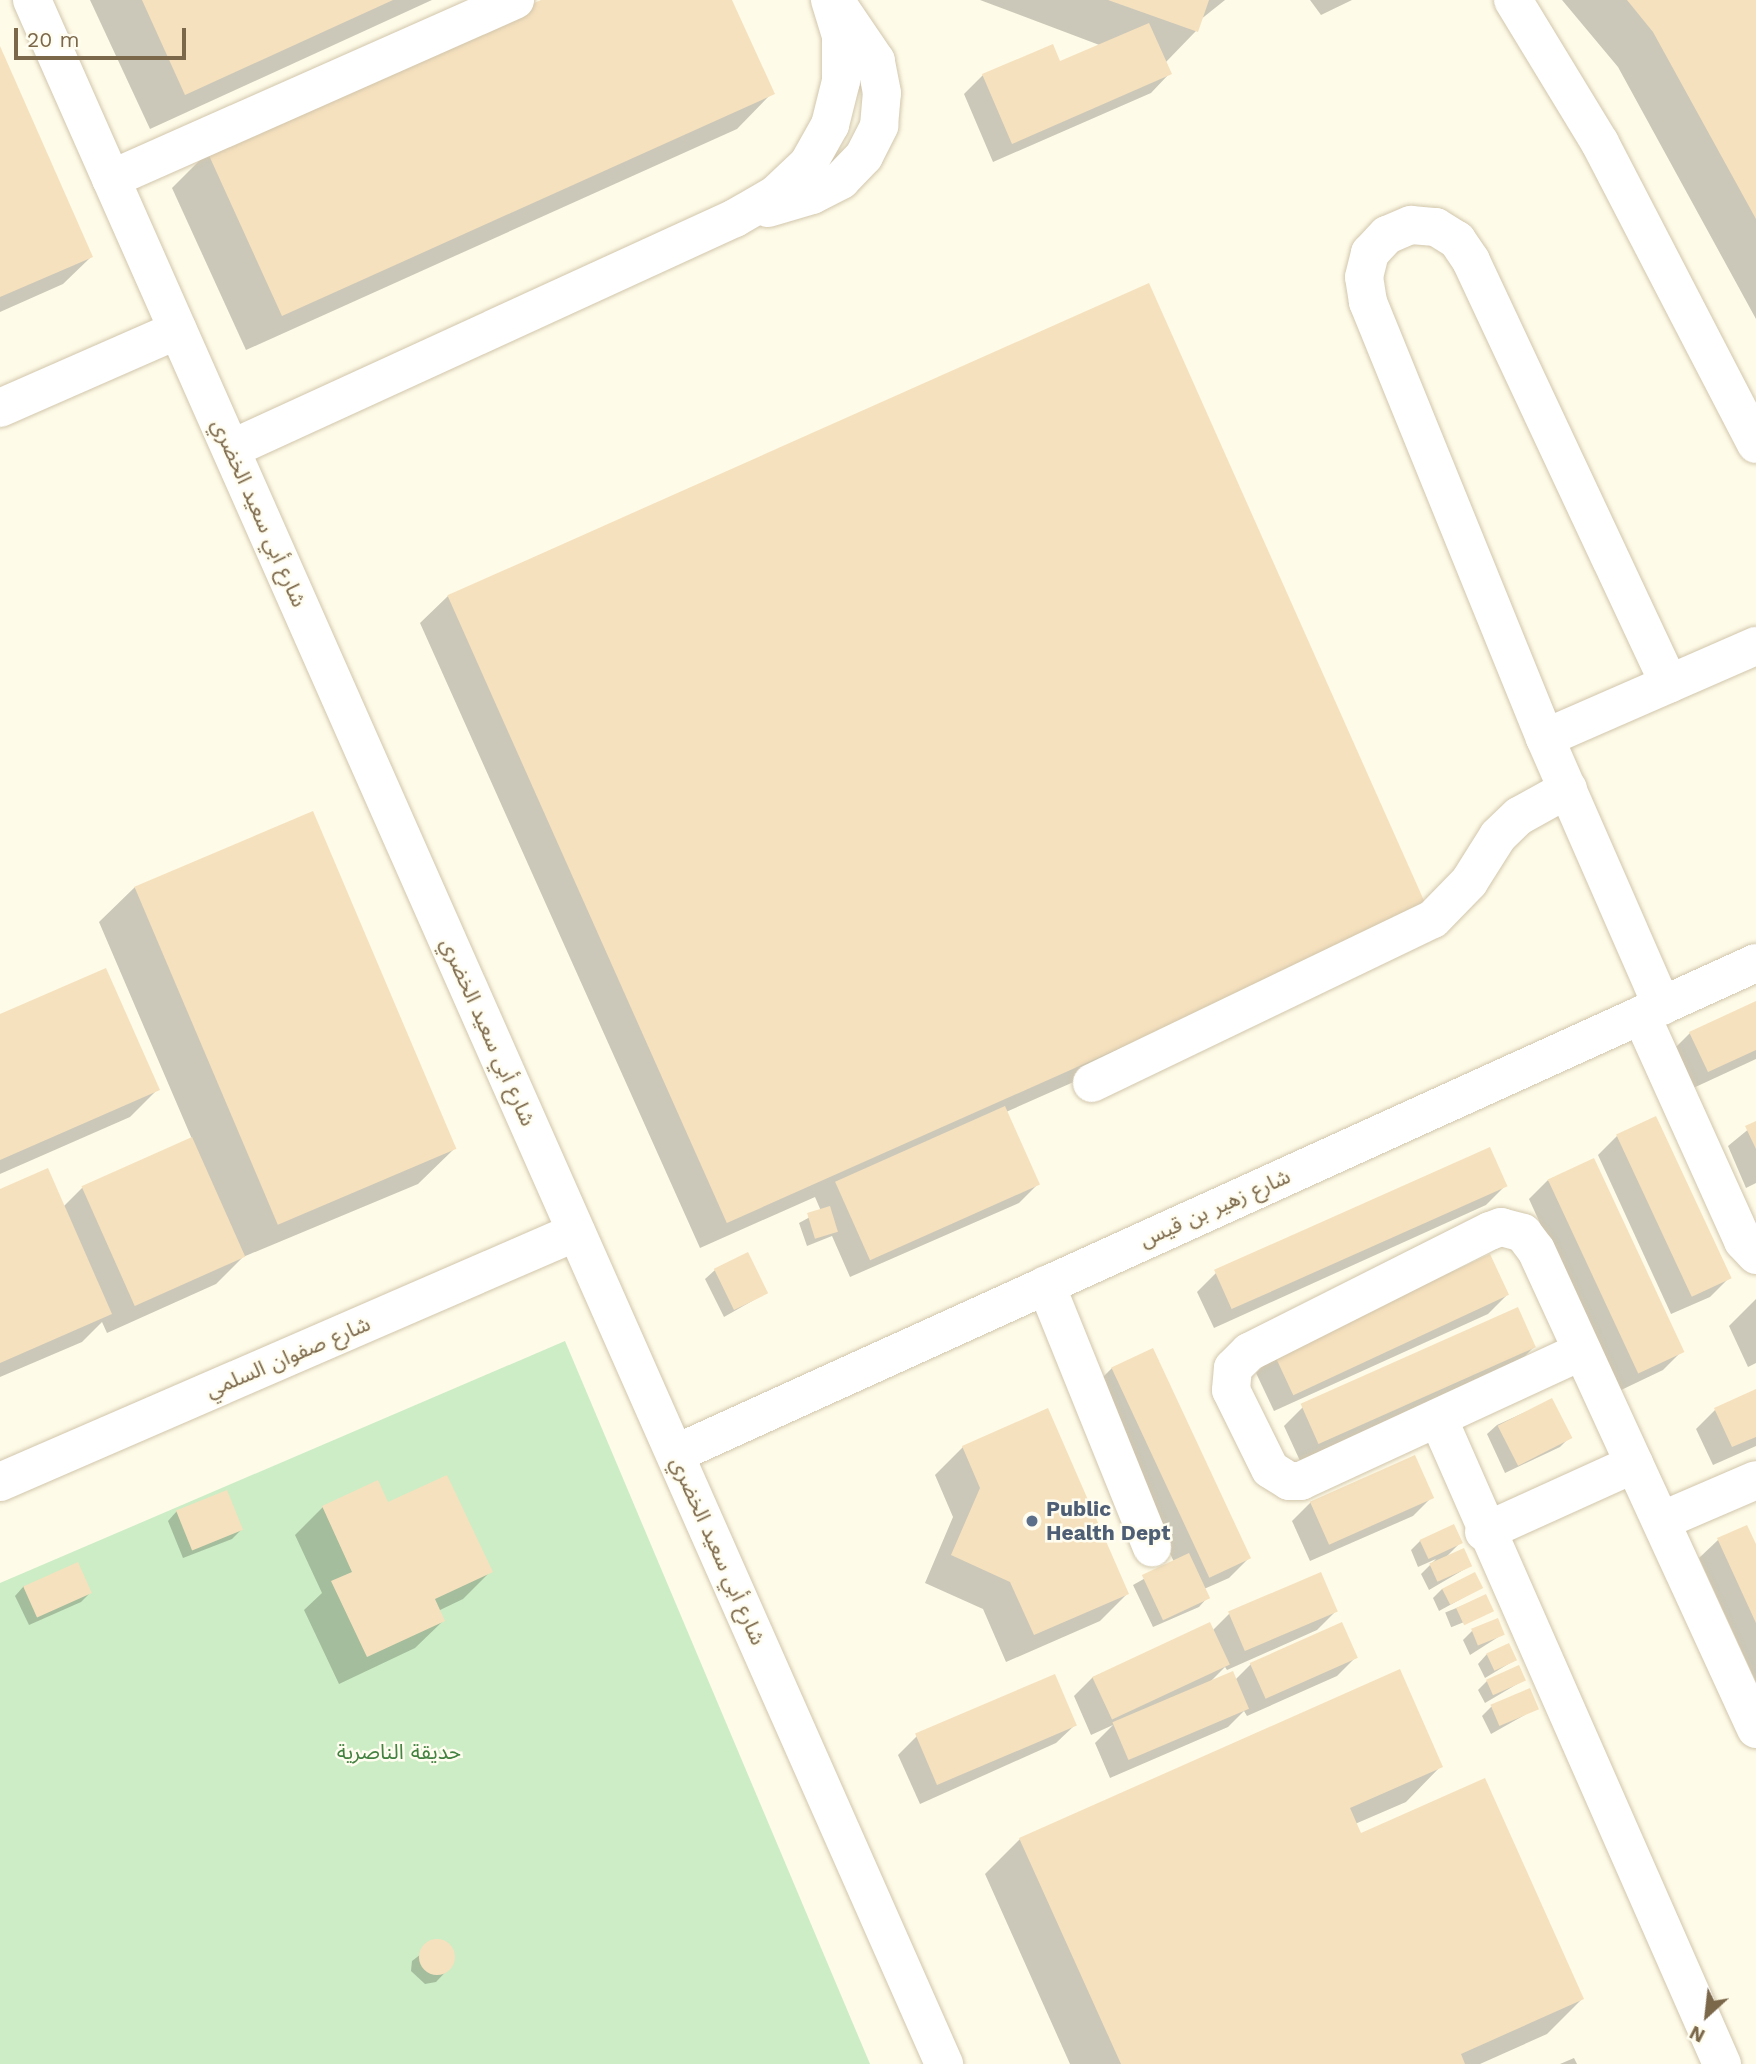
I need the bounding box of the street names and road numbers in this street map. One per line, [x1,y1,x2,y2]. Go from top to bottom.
street label: شارع أبي سعيد الخضري [206,415,312,611]
street label: شارع أبي سعيد الخضري [435,934,541,1130]
street label: شارع زهير بن قيس [1136,1163,1294,1253]
street label: شارع صفوان السلمي [202,1311,374,1403]
street label: شارع أبي سعيد الخضري [665,1453,771,1649]

